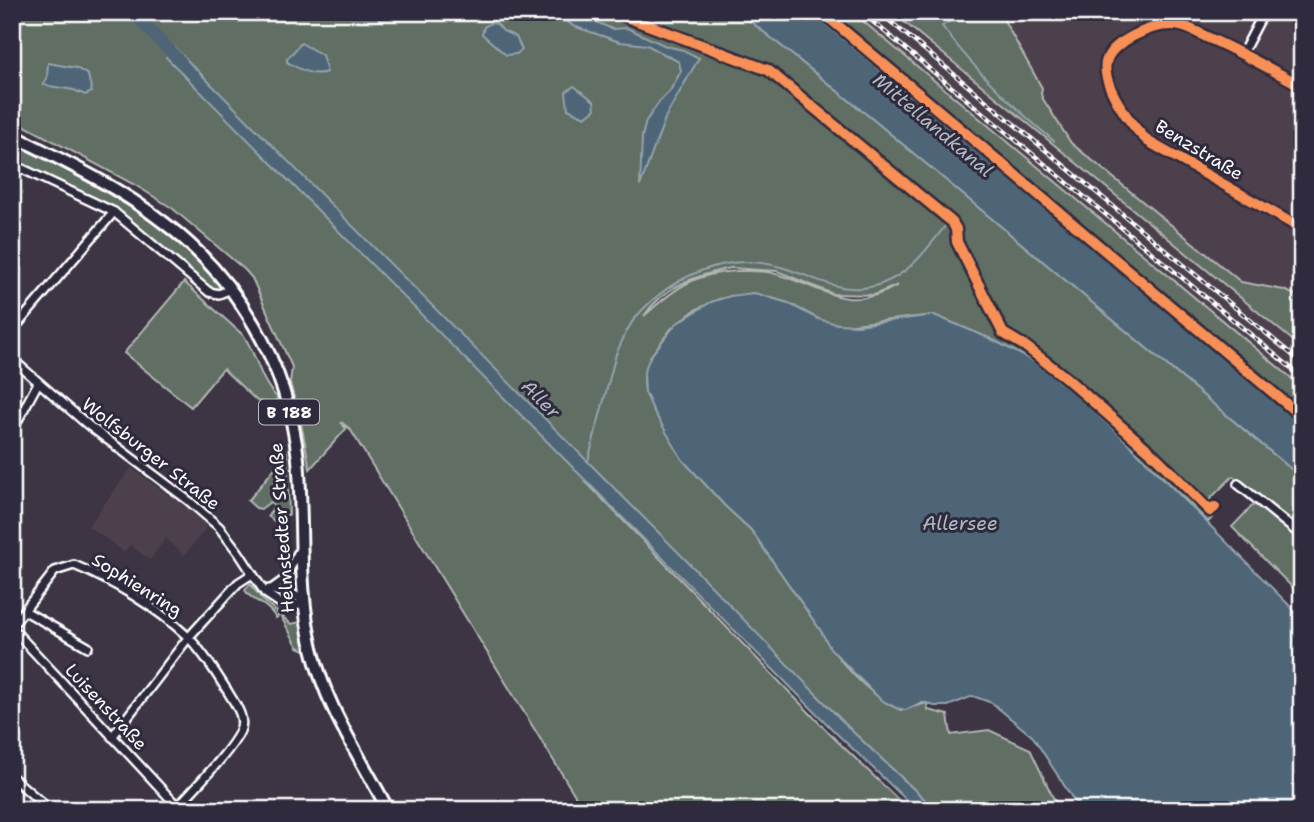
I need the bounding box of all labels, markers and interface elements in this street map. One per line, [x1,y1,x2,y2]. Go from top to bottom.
water label: Mittellandkanal [868,67,998,183]
street label: Benzstraße [1151,114,1247,186]
water label: Aller [516,374,567,425]
street label: Wolfsburger Straße [77,392,225,516]
road number: B 188 [259,400,319,424]
street label: Helmstedter Straße [264,442,300,614]
water label: Allersee [922,511,998,536]
street label: Sophienring [87,548,187,622]
street label: Luisenstraße [60,658,152,756]

